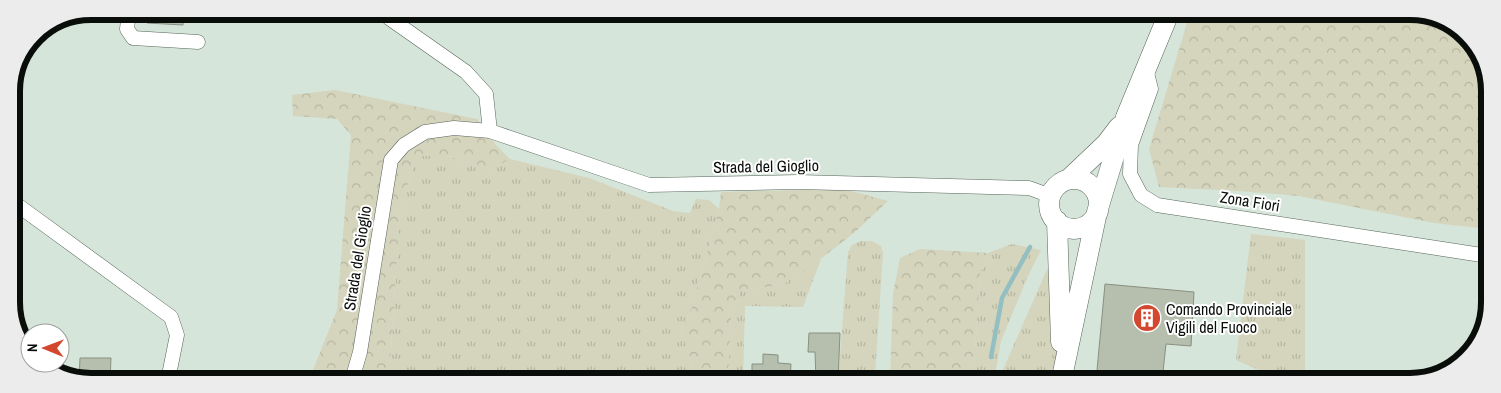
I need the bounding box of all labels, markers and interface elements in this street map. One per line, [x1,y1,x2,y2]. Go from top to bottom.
street label: Strada del Gioglio [713,154,819,178]
street label: Zona Fiori [1218,185,1282,217]
street label: Strada del Gioglio [338,204,376,312]
place label: Comando Provinciale Vigili del Fuoco [1166,298,1292,338]
building icon: Comando Provinciale Vigili del Fuoco [1132,303,1162,333]
north arrow [20,323,70,373]
text: N [23,343,41,352]

